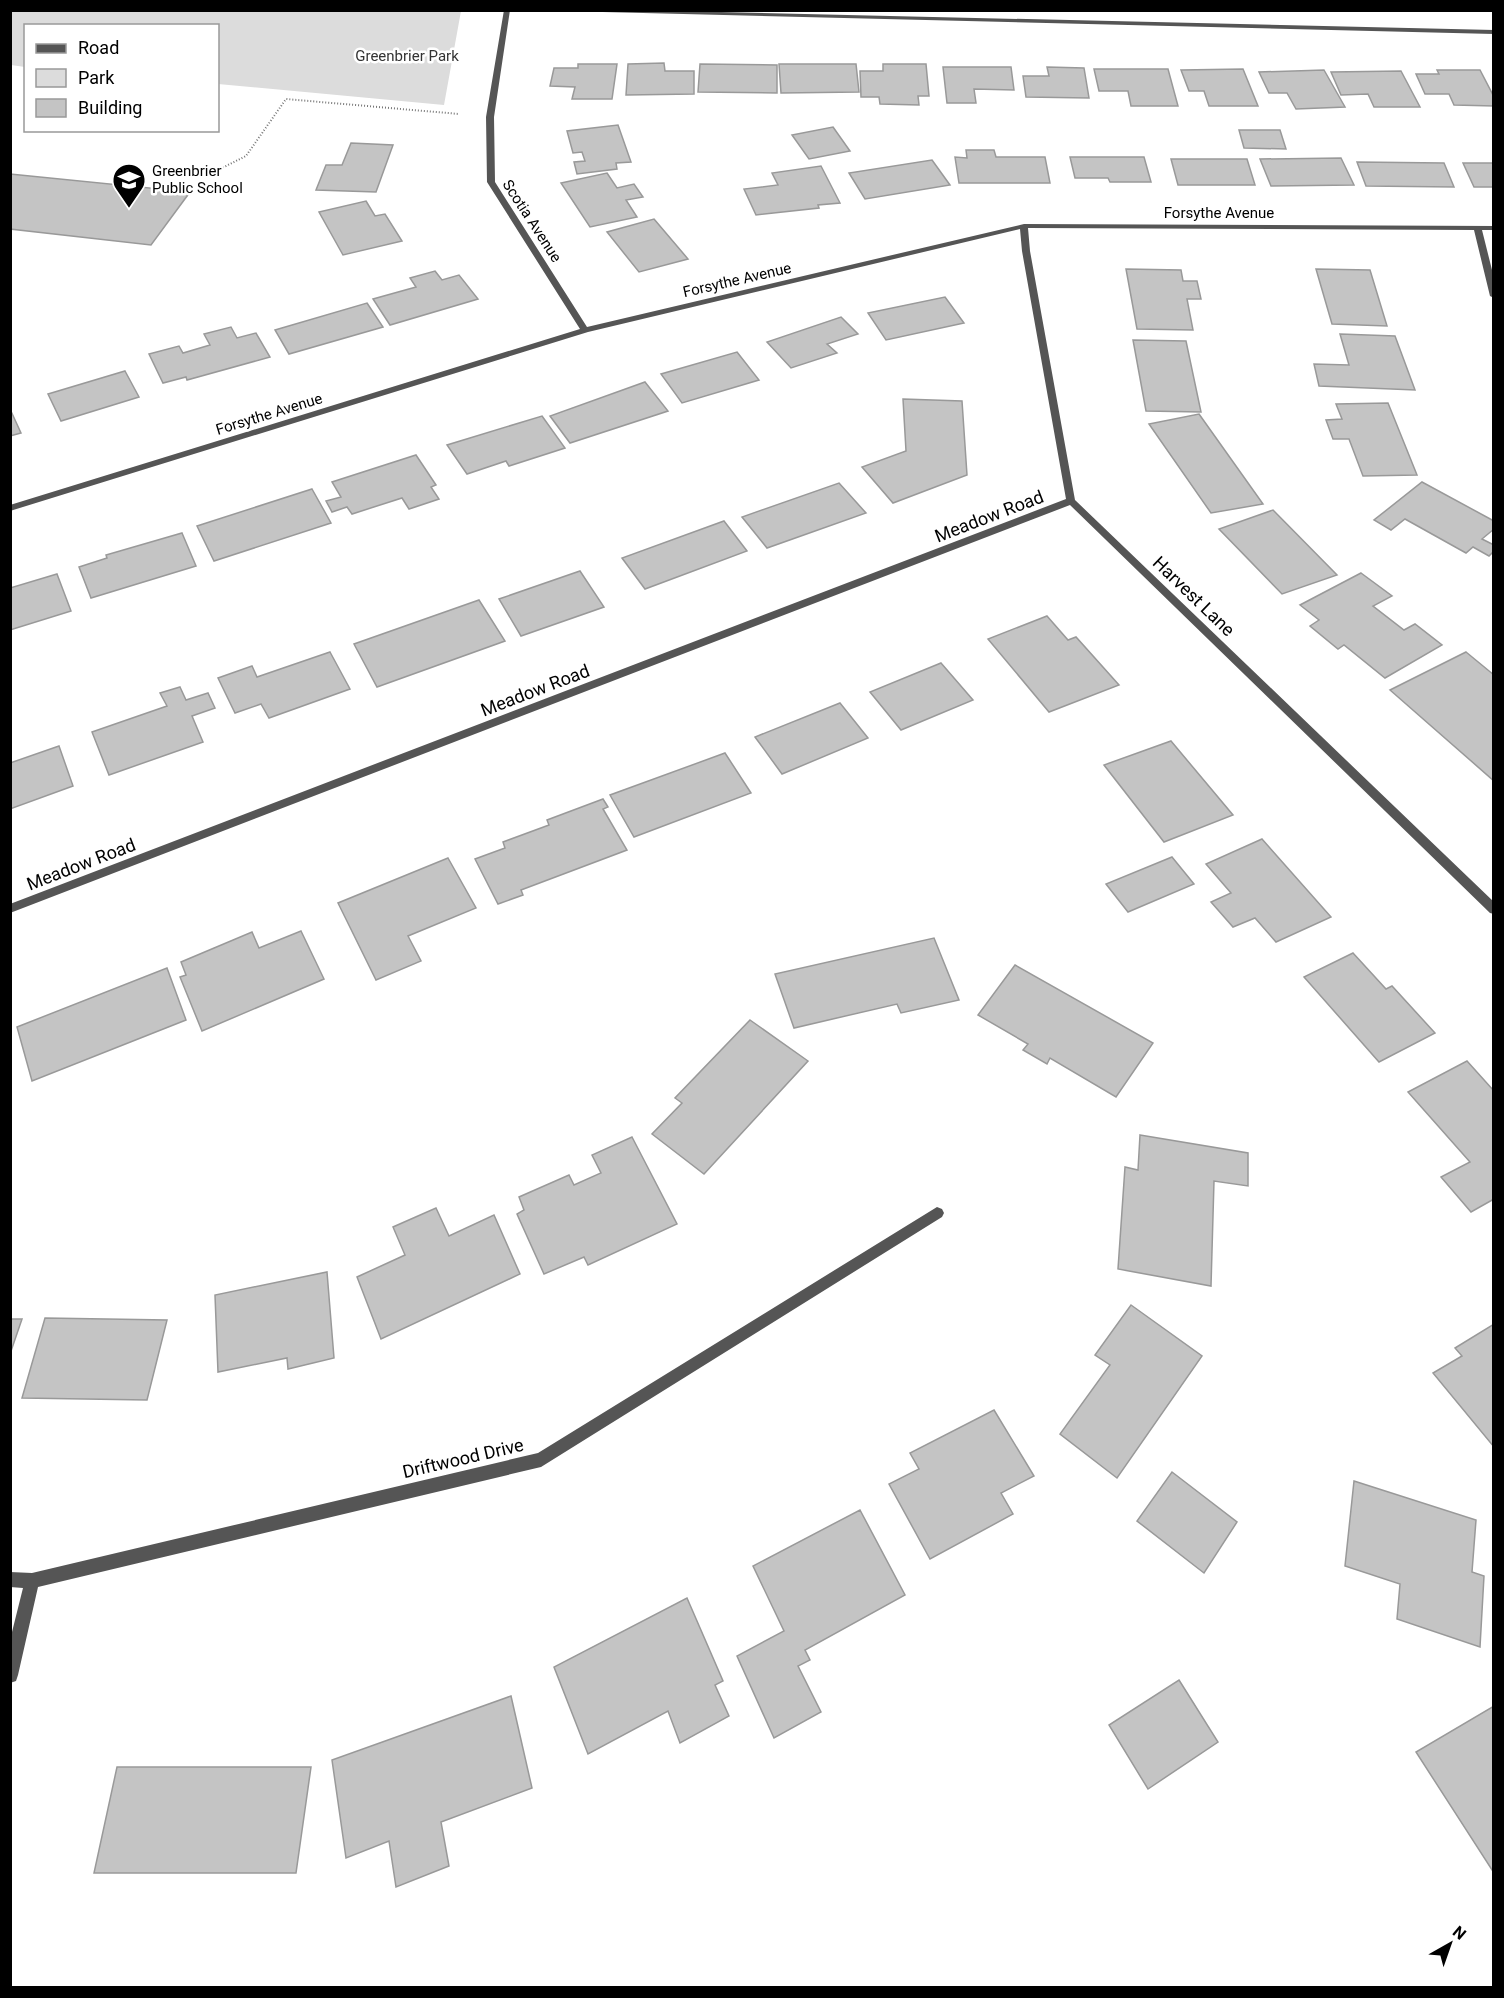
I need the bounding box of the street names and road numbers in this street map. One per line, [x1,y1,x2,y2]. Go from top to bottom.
street label: Scotia Avenue [499,176,565,266]
street label: Forsythe Avenue [1164,204,1274,222]
street label: Forsythe Avenue [681,259,793,301]
street label: Forsythe Avenue [214,389,325,439]
street label: Meadow Road [932,486,1046,546]
street label: Harvest Lane [1149,552,1239,640]
street label: Meadow Road [478,660,592,720]
street label: Meadow Road [24,834,138,894]
street label: Driftwood Drive [400,1434,526,1482]

